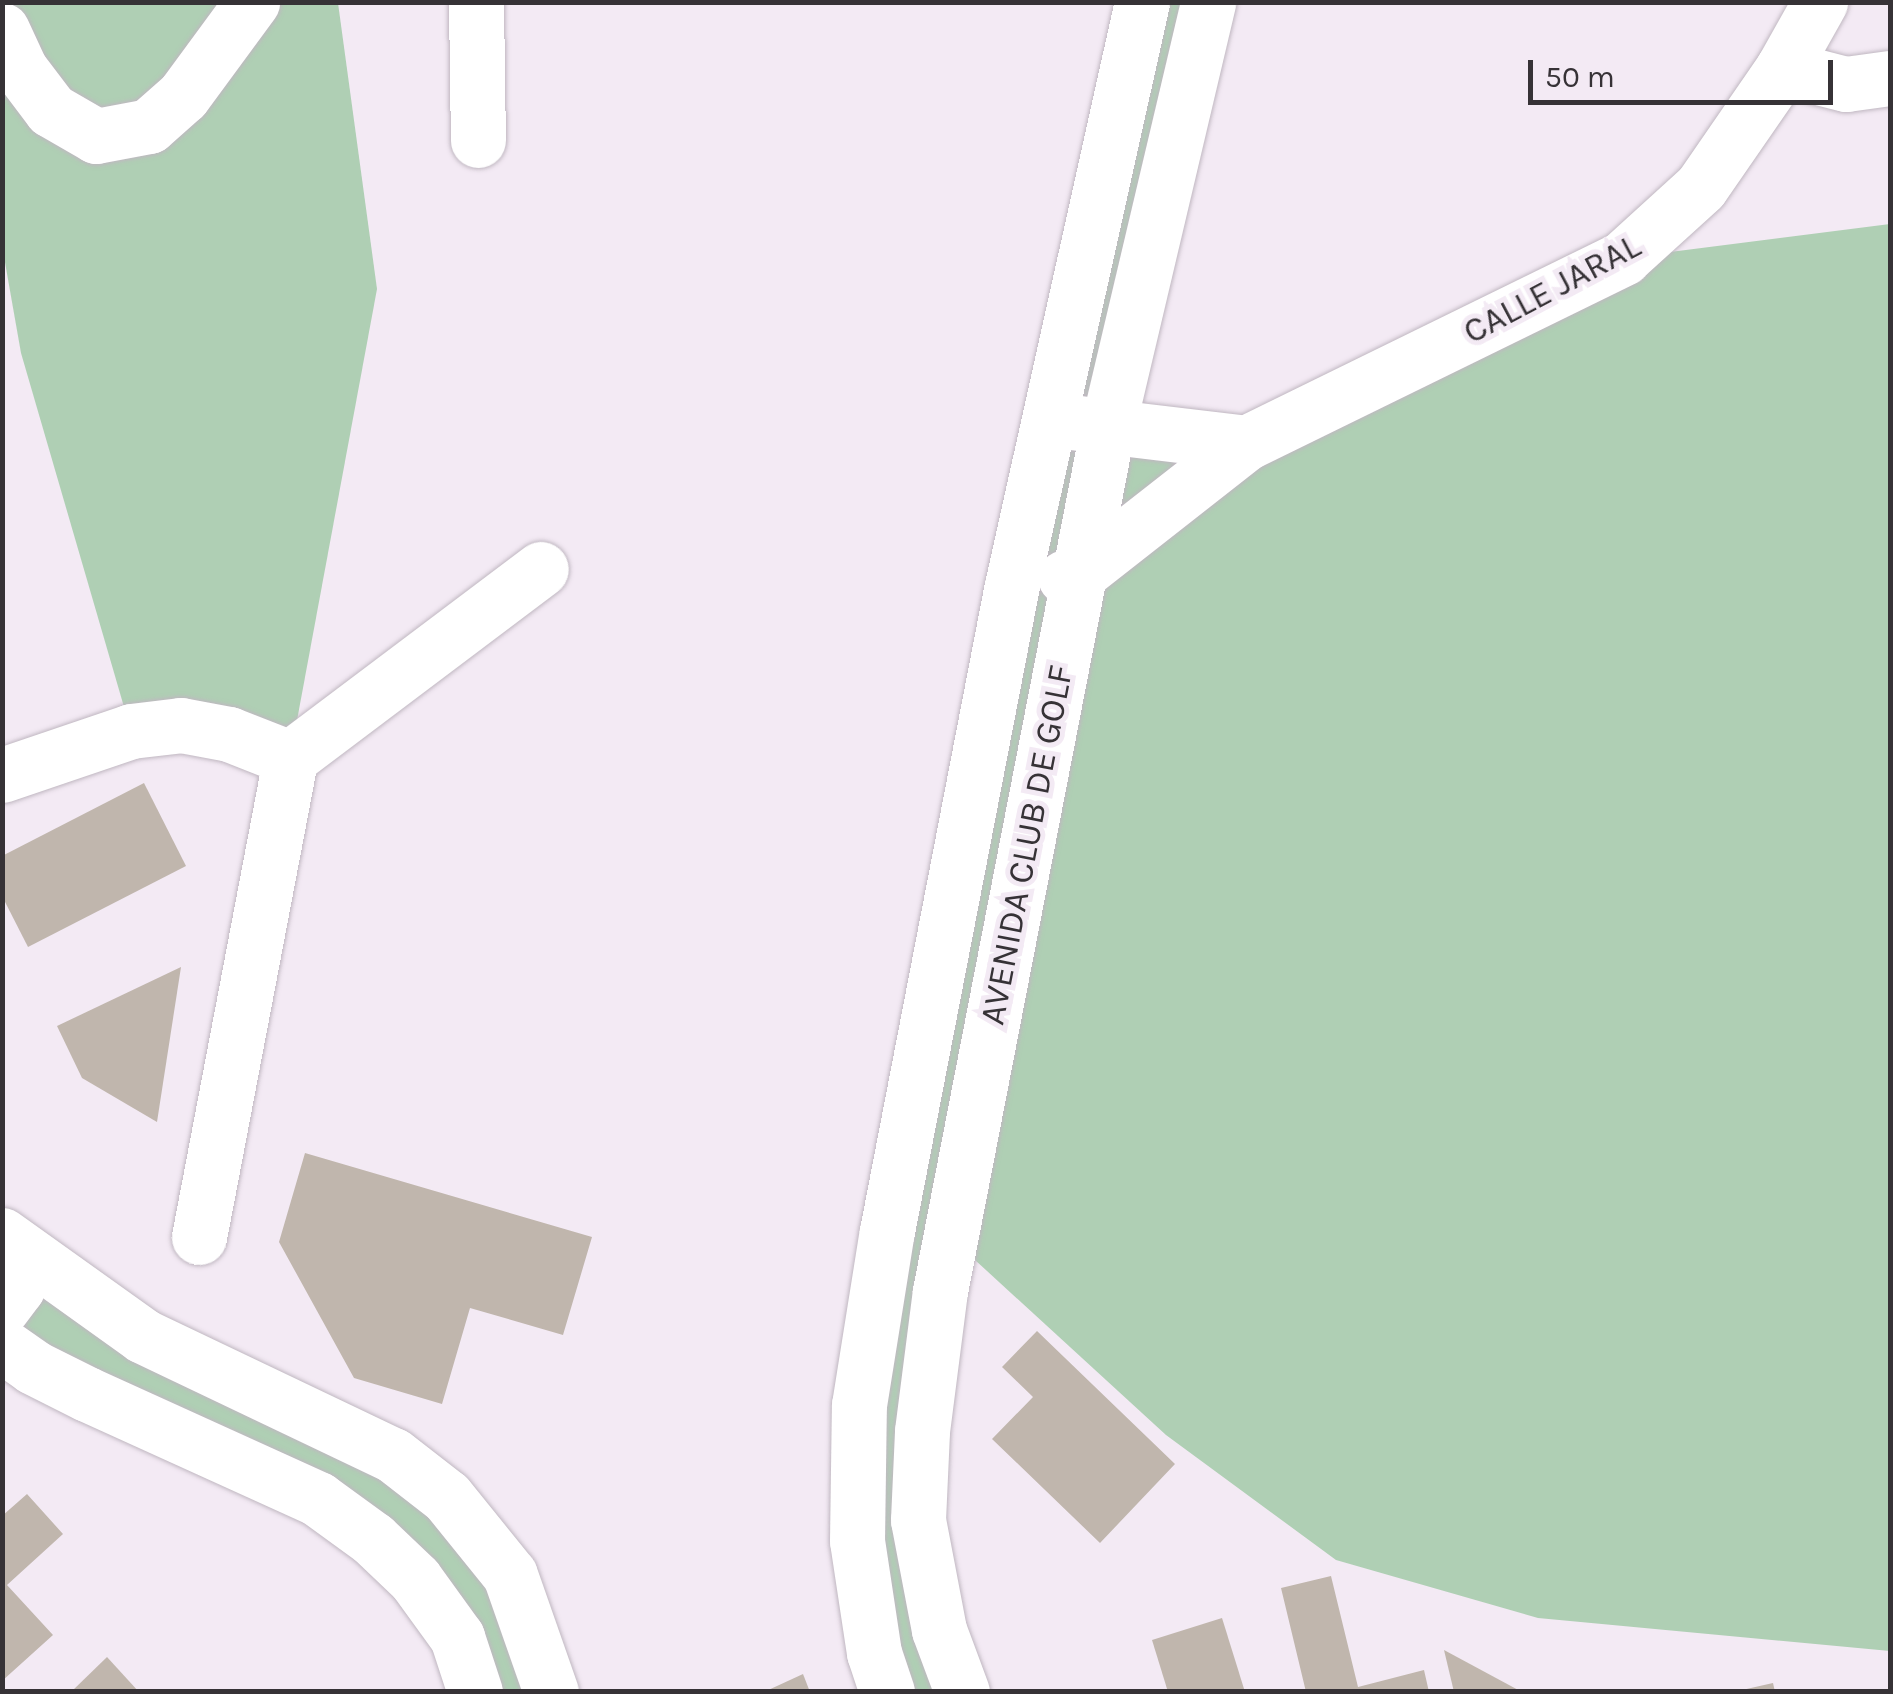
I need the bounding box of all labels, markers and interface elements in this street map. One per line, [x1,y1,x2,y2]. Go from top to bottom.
scale bar [1533,40,1838,102]
text: 50 m [1545,59,1615,95]
street label: CALLE JARAL [1456,225,1648,353]
street label: AVENIDA CLUB DE GOLF [972,662,1082,1028]

